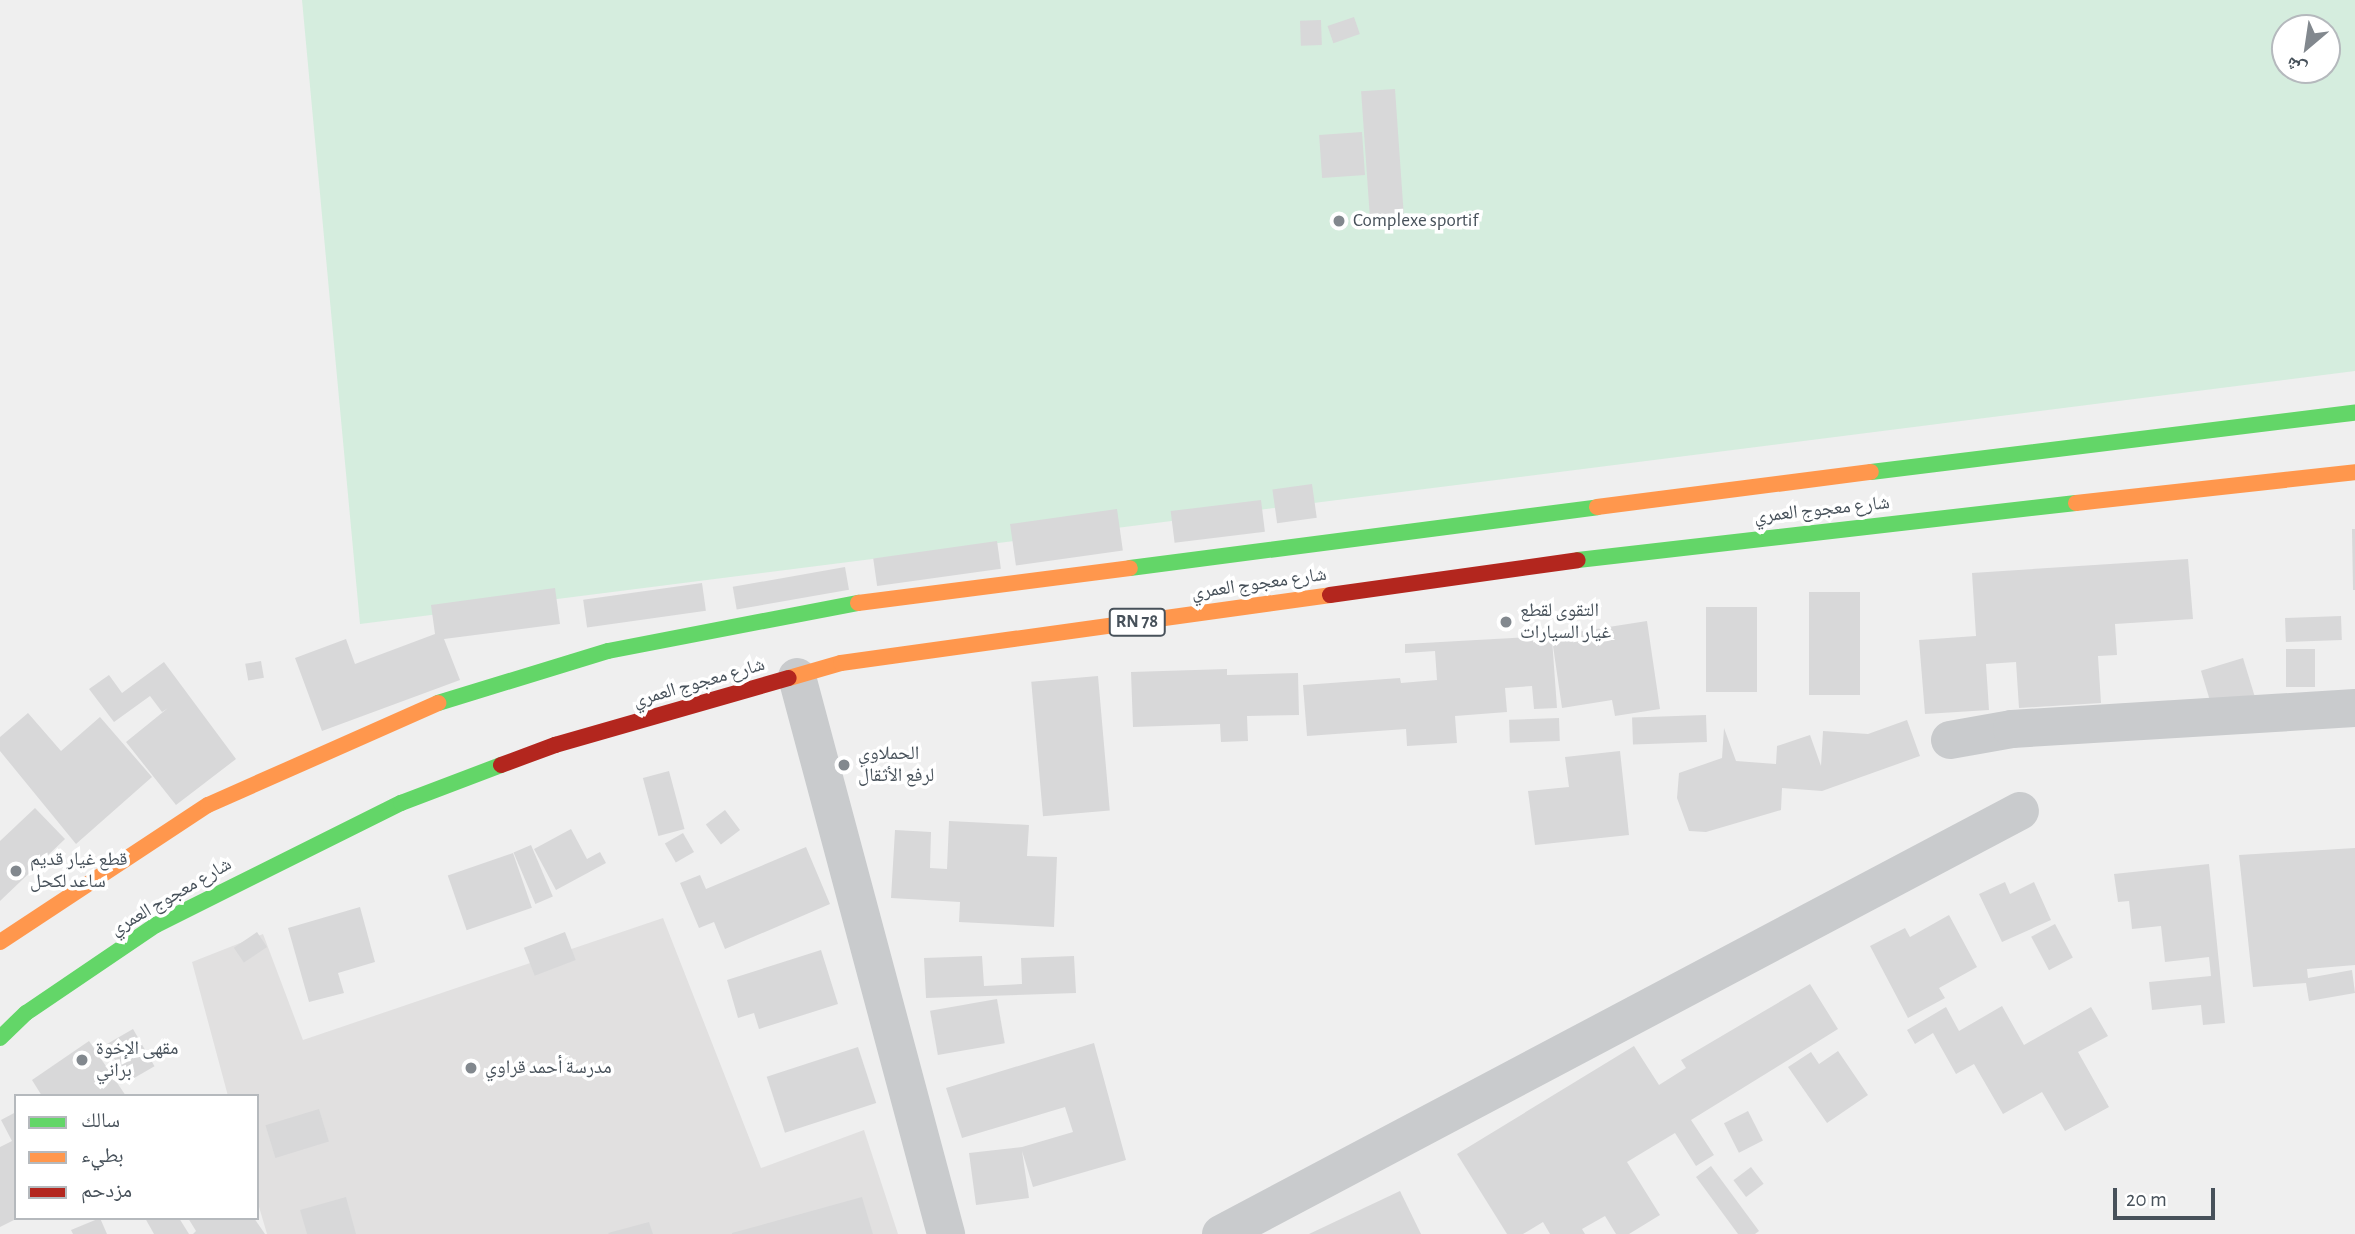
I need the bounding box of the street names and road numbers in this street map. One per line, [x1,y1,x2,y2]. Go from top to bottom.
street label: شارع معجوج العمري [1753,492,1891,528]
street label: شارع معجوج العمري [1190,563,1328,605]
road number: RN 78 [1107,608,1167,636]
street label: شارع معجوج العمري [630,653,768,713]
street label: شارع معجوج العمري [106,853,236,941]

